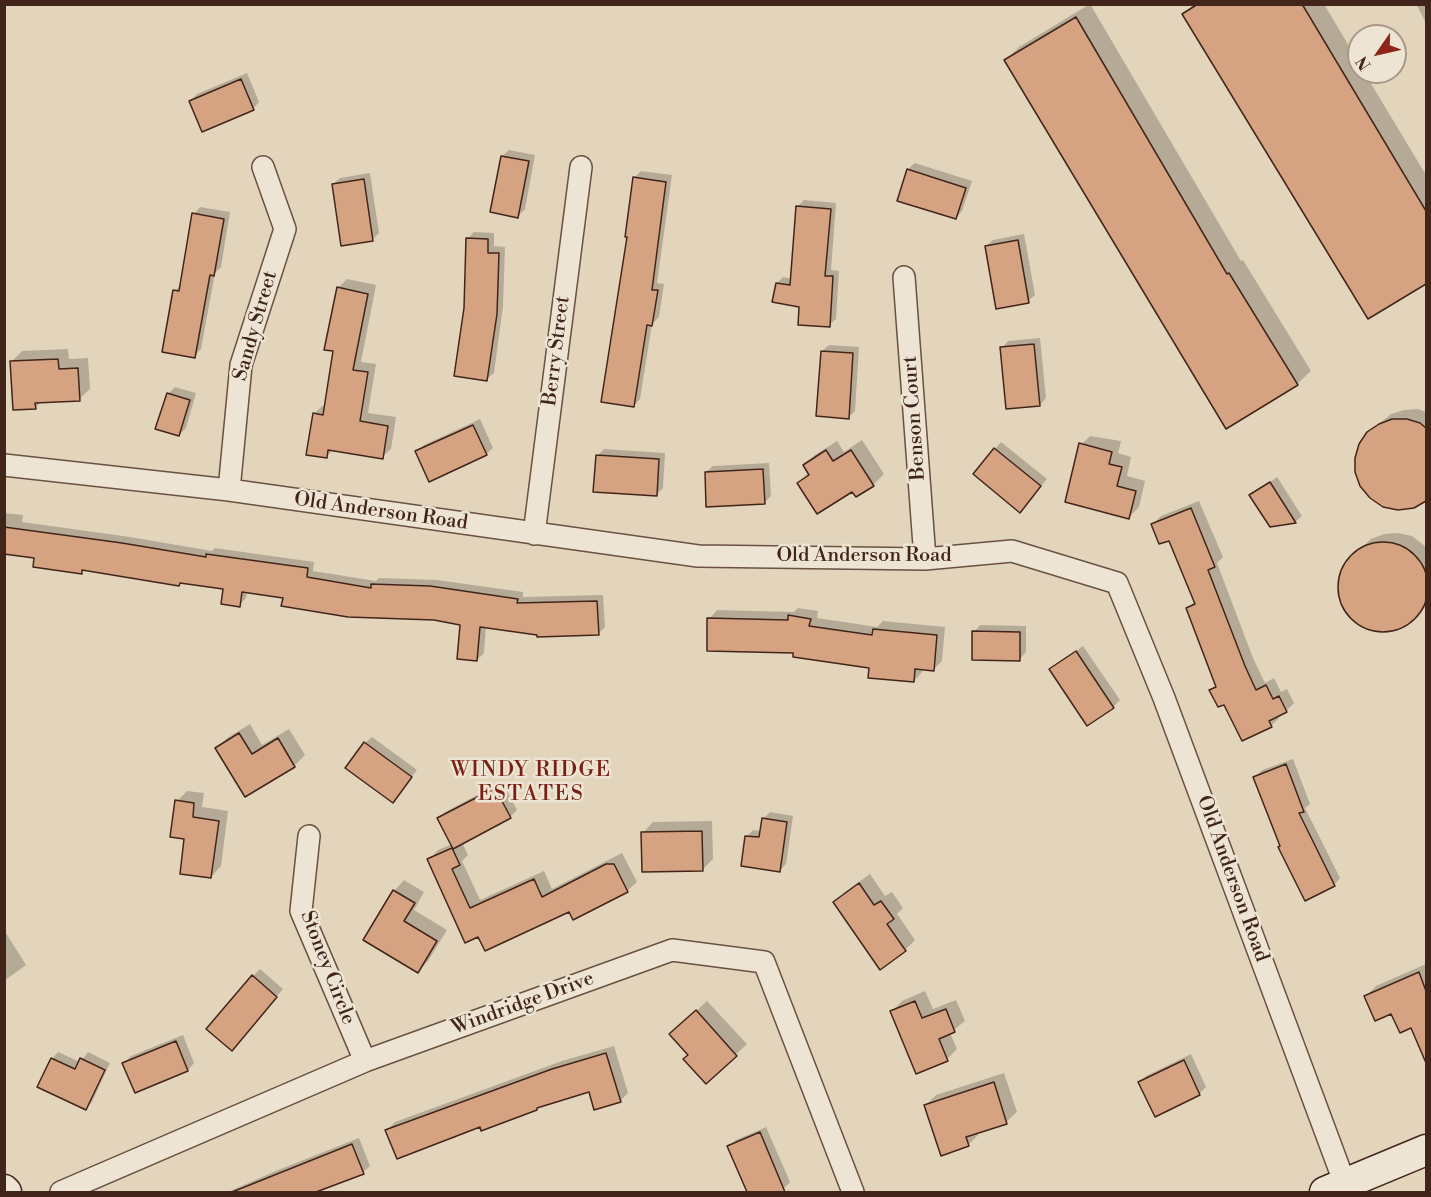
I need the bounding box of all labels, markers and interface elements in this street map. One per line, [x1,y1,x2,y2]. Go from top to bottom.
north arrow [1347,24,1407,84]
text: N [1352,52,1376,74]
street label: Sandy Street [229,268,283,384]
street label: Berry Street [538,295,576,407]
street label: Benson Court [899,355,931,481]
street label: Old Anderson Road [293,488,469,536]
street label: Old Anderson Road [776,544,952,568]
district label: WINDY RIDGE ESTATES [450,758,612,808]
street label: Old Anderson Road [1191,793,1273,965]
street label: Stoney Circle [294,908,360,1028]
street label: Windridge Drive [449,967,597,1041]

